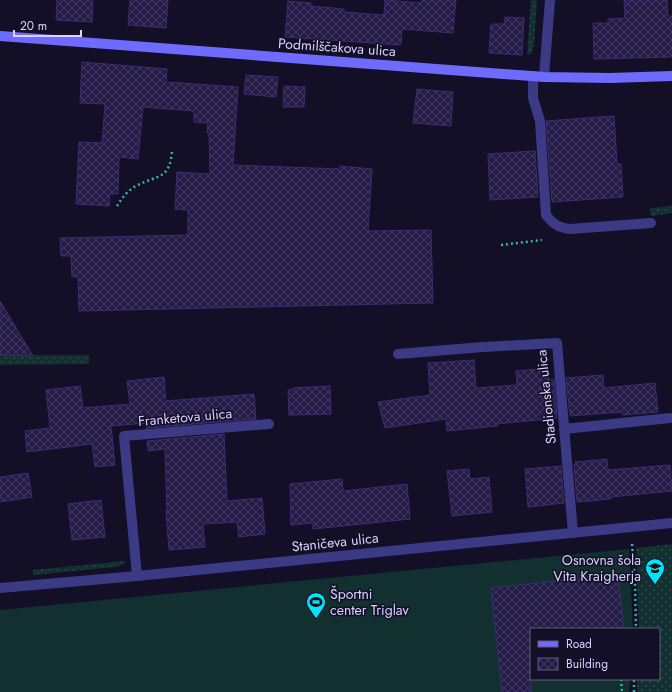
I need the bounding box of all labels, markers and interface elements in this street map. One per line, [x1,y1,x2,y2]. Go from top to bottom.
scale bar [14,12,81,38]
text: 20 m [20,17,47,35]
street label: Podmilščakova ulica [278,33,396,61]
street label: Stadionska ulica [531,349,561,445]
street label: Franketova ulica [137,403,233,431]
street label: Staničeva ulica [291,527,379,557]
place label: Osnovna šola Vita Kraigherja [553,550,641,586]
school or university icon: Osnovna šola Vita Kraigherja [644,557,666,585]
place label: Športni center Triglav [330,584,410,620]
sports icon: Športni center Triglav [305,591,327,619]
legend [530,628,660,680]
text: Road [566,635,592,653]
text: Building [566,655,608,673]

